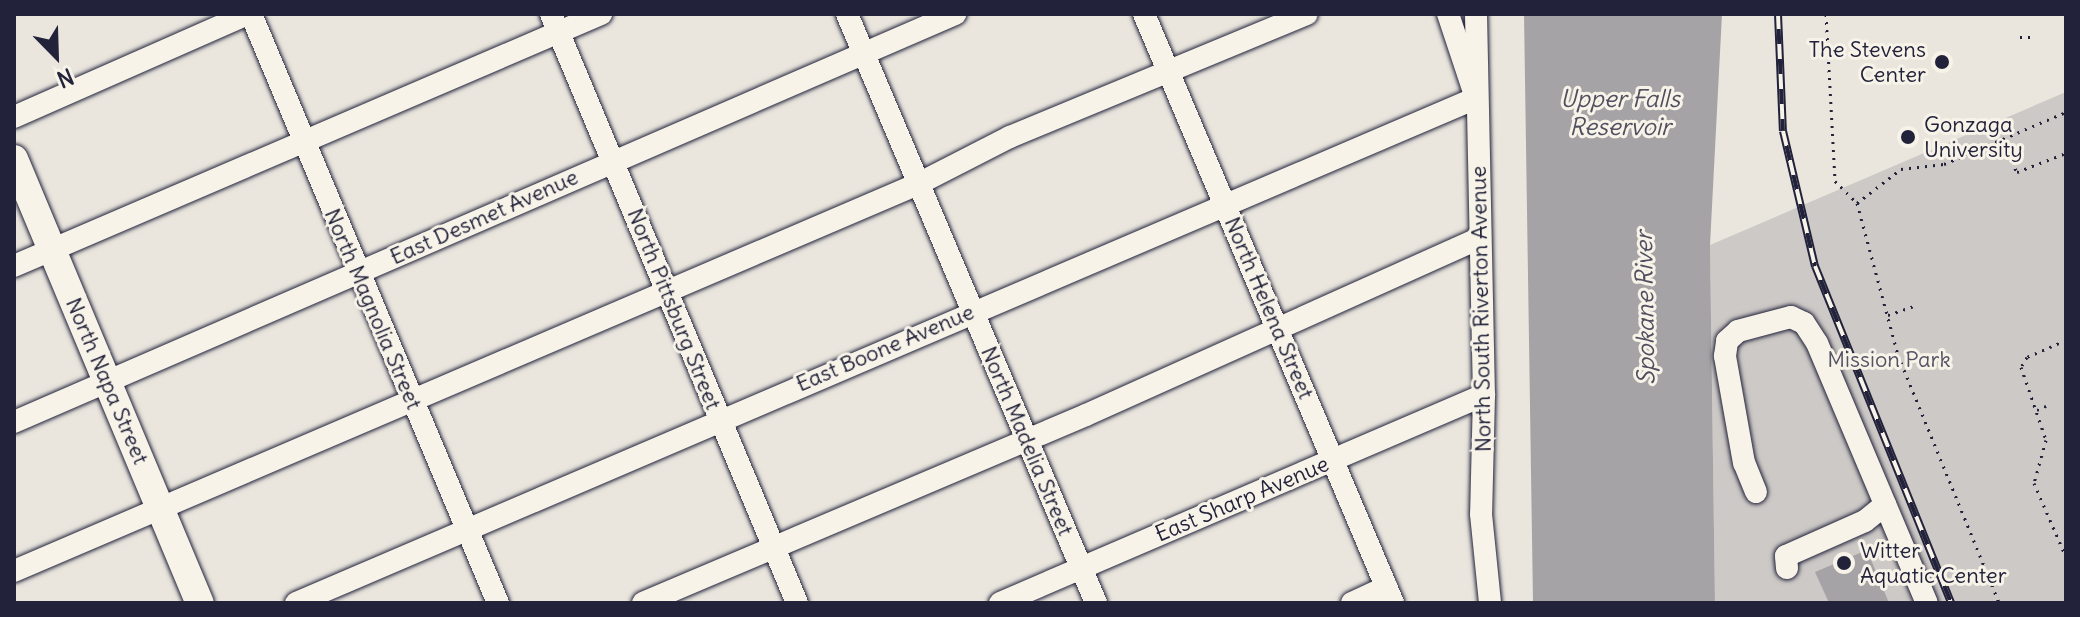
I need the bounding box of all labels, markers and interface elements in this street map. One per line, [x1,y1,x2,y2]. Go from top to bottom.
north arrow [16,16,96,96]
place label: The Stevens Center [1809,36,1926,88]
marker: The Stevens Center [1933,53,1951,71]
text: N [53,62,78,94]
water label: Upper Falls Reservoir [1560,85,1680,141]
place label: Gonzaga University [1924,111,2023,162]
marker: Gonzaga University [1899,128,1917,146]
street label: East Desmet Avenue [386,164,582,270]
street label: North South Riverton Avenue [1465,166,1497,452]
street label: North Magnolia Street [319,205,427,413]
street label: North Pittsburg Street [622,205,726,413]
street label: North Helena Street [1219,213,1319,403]
water label: Spokane River [1629,231,1661,385]
street label: North Napa Street [60,294,154,468]
street label: East Boone Avenue [792,299,978,397]
street label: North Madelia Street [975,342,1079,540]
park label: Mission Park [1827,347,1951,373]
street label: East Sharp Avenue [1151,451,1333,547]
place label: Witter Aquatic Center [1860,537,2007,588]
marker: Witter Aquatic Center [1835,554,1853,572]

